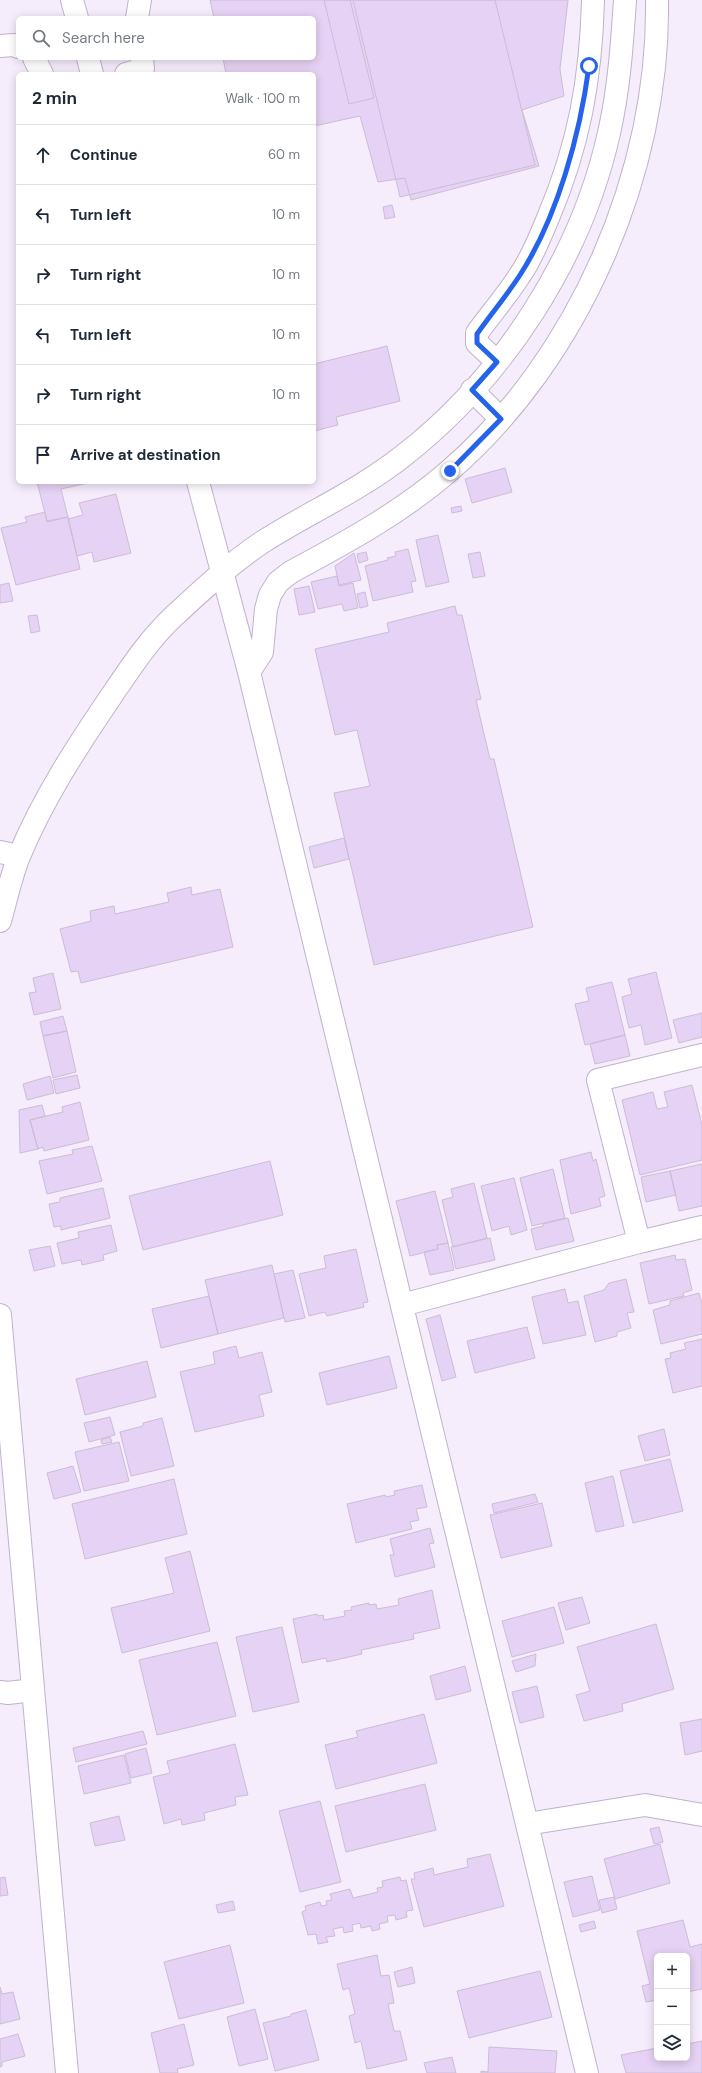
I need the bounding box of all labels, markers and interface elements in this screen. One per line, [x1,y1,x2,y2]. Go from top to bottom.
search box [16,16,316,60]
icon: search [30,27,52,49]
text: Search here [62,28,145,48]
route start [580,57,598,75]
text: 2 min [32,87,77,109]
text: Walk · 100 m [225,90,300,107]
icon: ahead [32,144,54,166]
text: Continue [70,145,138,165]
text: 60 m [268,146,300,163]
icon: left [32,204,54,226]
text: Turn left [70,205,131,225]
text: 10 m [272,206,300,223]
icon: right [32,264,54,286]
text: Turn right [70,265,141,285]
text: 10 m [272,266,300,283]
icon: left [32,324,54,346]
text: Turn left [70,325,131,345]
text: 10 m [272,326,300,343]
icon: right [32,384,54,406]
text: Turn right [70,385,141,405]
text: 10 m [272,386,300,403]
icon: arrive [32,444,54,466]
text: Arrive at destination [70,445,221,465]
route end [441,462,459,480]
map controls [654,1953,690,2061]
button: + [654,1953,690,1989]
button: − [654,1989,690,2025]
button: layers [654,2025,690,2061]

